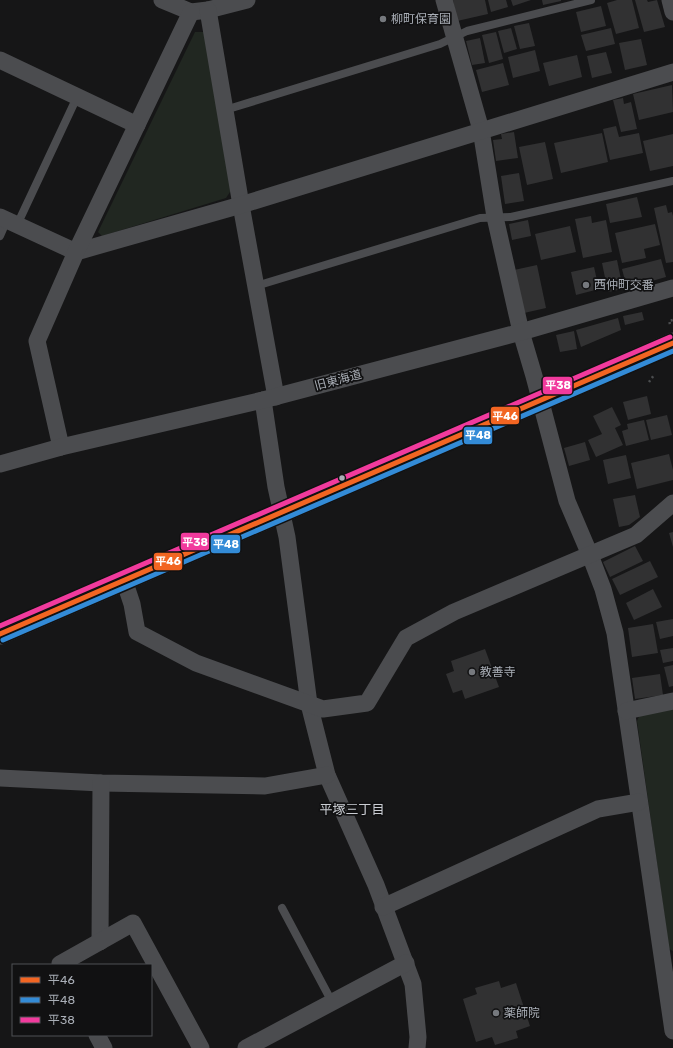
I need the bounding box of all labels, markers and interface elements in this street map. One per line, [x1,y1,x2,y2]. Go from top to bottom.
place label: 柳町保育園 [391,12,451,26]
marker: 柳町保育園 [378,14,388,24]
place label: 西仲町交番 [594,278,654,292]
marker: 西仲町交番 [581,280,591,290]
street label: 旧東海道 [313,367,363,393]
line badge: 平38 [542,376,573,395]
text: 平38 [545,379,571,392]
line badge: 平46 [490,406,520,425]
text: 平46 [492,410,518,423]
line badge: 平48 [463,426,493,445]
text: 平48 [465,429,491,442]
unlabelled marker [337,473,347,483]
line badge: 平38 [180,532,210,551]
line badge: 平48 [210,534,241,554]
text: 平38 [182,536,208,549]
text: 平48 [213,538,239,551]
line badge: 平46 [153,552,183,571]
text: 平46 [155,555,181,568]
place label: 教善寺 [480,665,516,679]
marker: 教善寺 [467,667,477,677]
district label: 平塚三丁目 [319,802,385,817]
legend [12,964,152,1036]
text: 平46 [48,973,75,987]
text: 平48 [48,993,75,1007]
place label: 薬師院 [504,1006,540,1020]
marker: 薬師院 [491,1008,501,1018]
text: 平38 [48,1013,75,1027]

